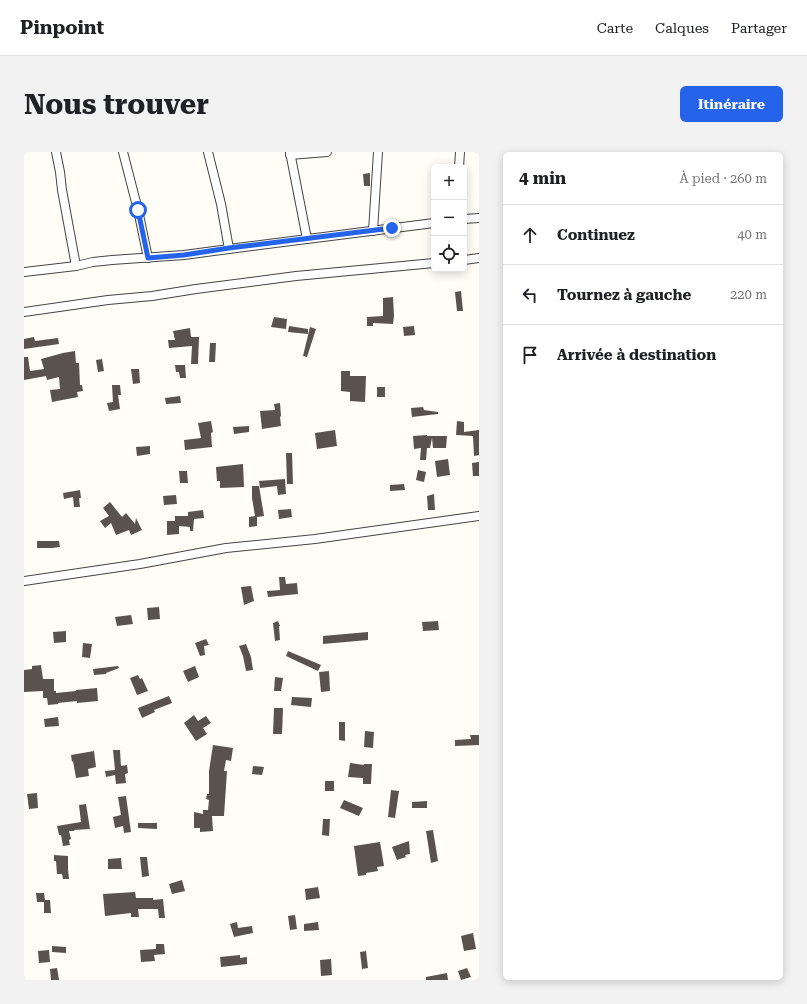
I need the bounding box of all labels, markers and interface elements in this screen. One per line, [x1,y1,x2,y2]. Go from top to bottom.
text: Pinpoint [20,16,104,39]
text: Carte [597,20,633,36]
text: Calques [655,20,709,36]
text: Partager [731,20,787,36]
button: Itinéraire [680,86,783,122]
text: Nous trouver [24,88,209,121]
map controls [431,164,467,272]
button: + [431,164,467,200]
text: 4 min [519,168,566,188]
text: À pied · 260 m [680,171,767,186]
button: − [431,200,467,236]
route start [129,201,147,219]
route end [383,219,401,237]
icon: ahead [519,224,541,246]
text: Continuez [557,226,635,244]
text: 40 m [737,227,767,242]
button: locate [431,236,467,272]
icon: left [519,284,541,306]
text: Tournez à gauche [557,286,691,304]
text: 220 m [730,287,767,302]
icon: arrive [519,344,541,366]
text: Arrivée à destination [557,346,716,364]

